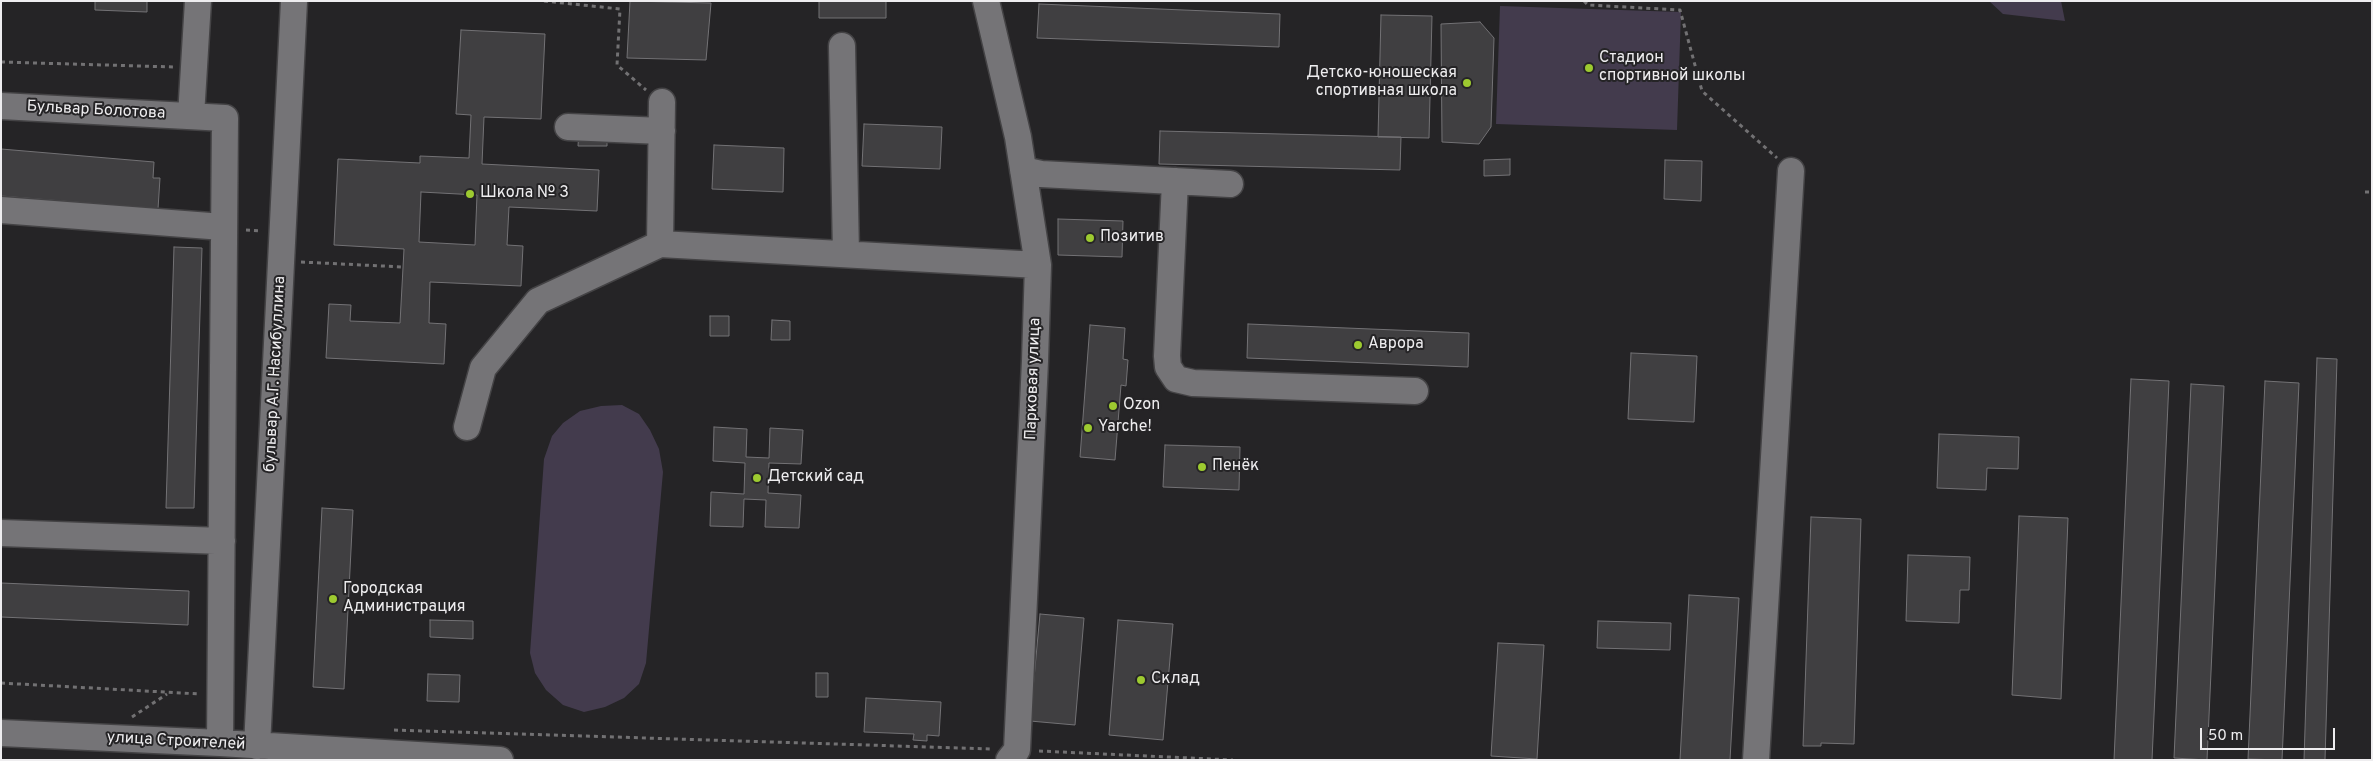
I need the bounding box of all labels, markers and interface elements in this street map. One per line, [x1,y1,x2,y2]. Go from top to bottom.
place label: Стадион спортивной школы [1599,49,1745,87]
marker: Стадион спортивной школы [1583,62,1595,74]
place label: Детско-юношеская спортивная школа [1306,64,1457,102]
marker: Детско-юношеская спортивная школа [1461,77,1473,89]
street label: Бульвар Болотова [26,98,166,124]
place label: Школа № 3 [480,184,569,204]
marker: Школа № 3 [464,188,476,200]
place label: Позитив [1100,228,1164,248]
marker: Позитив [1084,232,1096,244]
street label: бульвар А.Г. Насибуллина [261,275,291,473]
street label: Парковая улица [1022,317,1046,441]
place label: Аврора [1368,335,1424,355]
marker: Аврора [1352,339,1364,351]
place label: Ozon [1123,396,1160,416]
marker: Ozon [1107,400,1119,412]
place label: Yarche! [1098,418,1152,438]
marker: Yarche! [1082,422,1094,434]
place label: Пенёк [1212,457,1259,477]
marker: Пенёк [1196,461,1208,473]
place label: Детский сад [767,468,864,488]
marker: Детский сад [751,472,763,484]
place label: Городская Администрация [343,580,465,618]
marker: Городская Администрация [327,593,339,605]
place label: Склад [1151,670,1200,690]
marker: Склад [1135,674,1147,686]
scale bar [2203,718,2338,750]
text: 50 m [2208,727,2243,746]
street label: улица Строителей [106,729,246,755]

